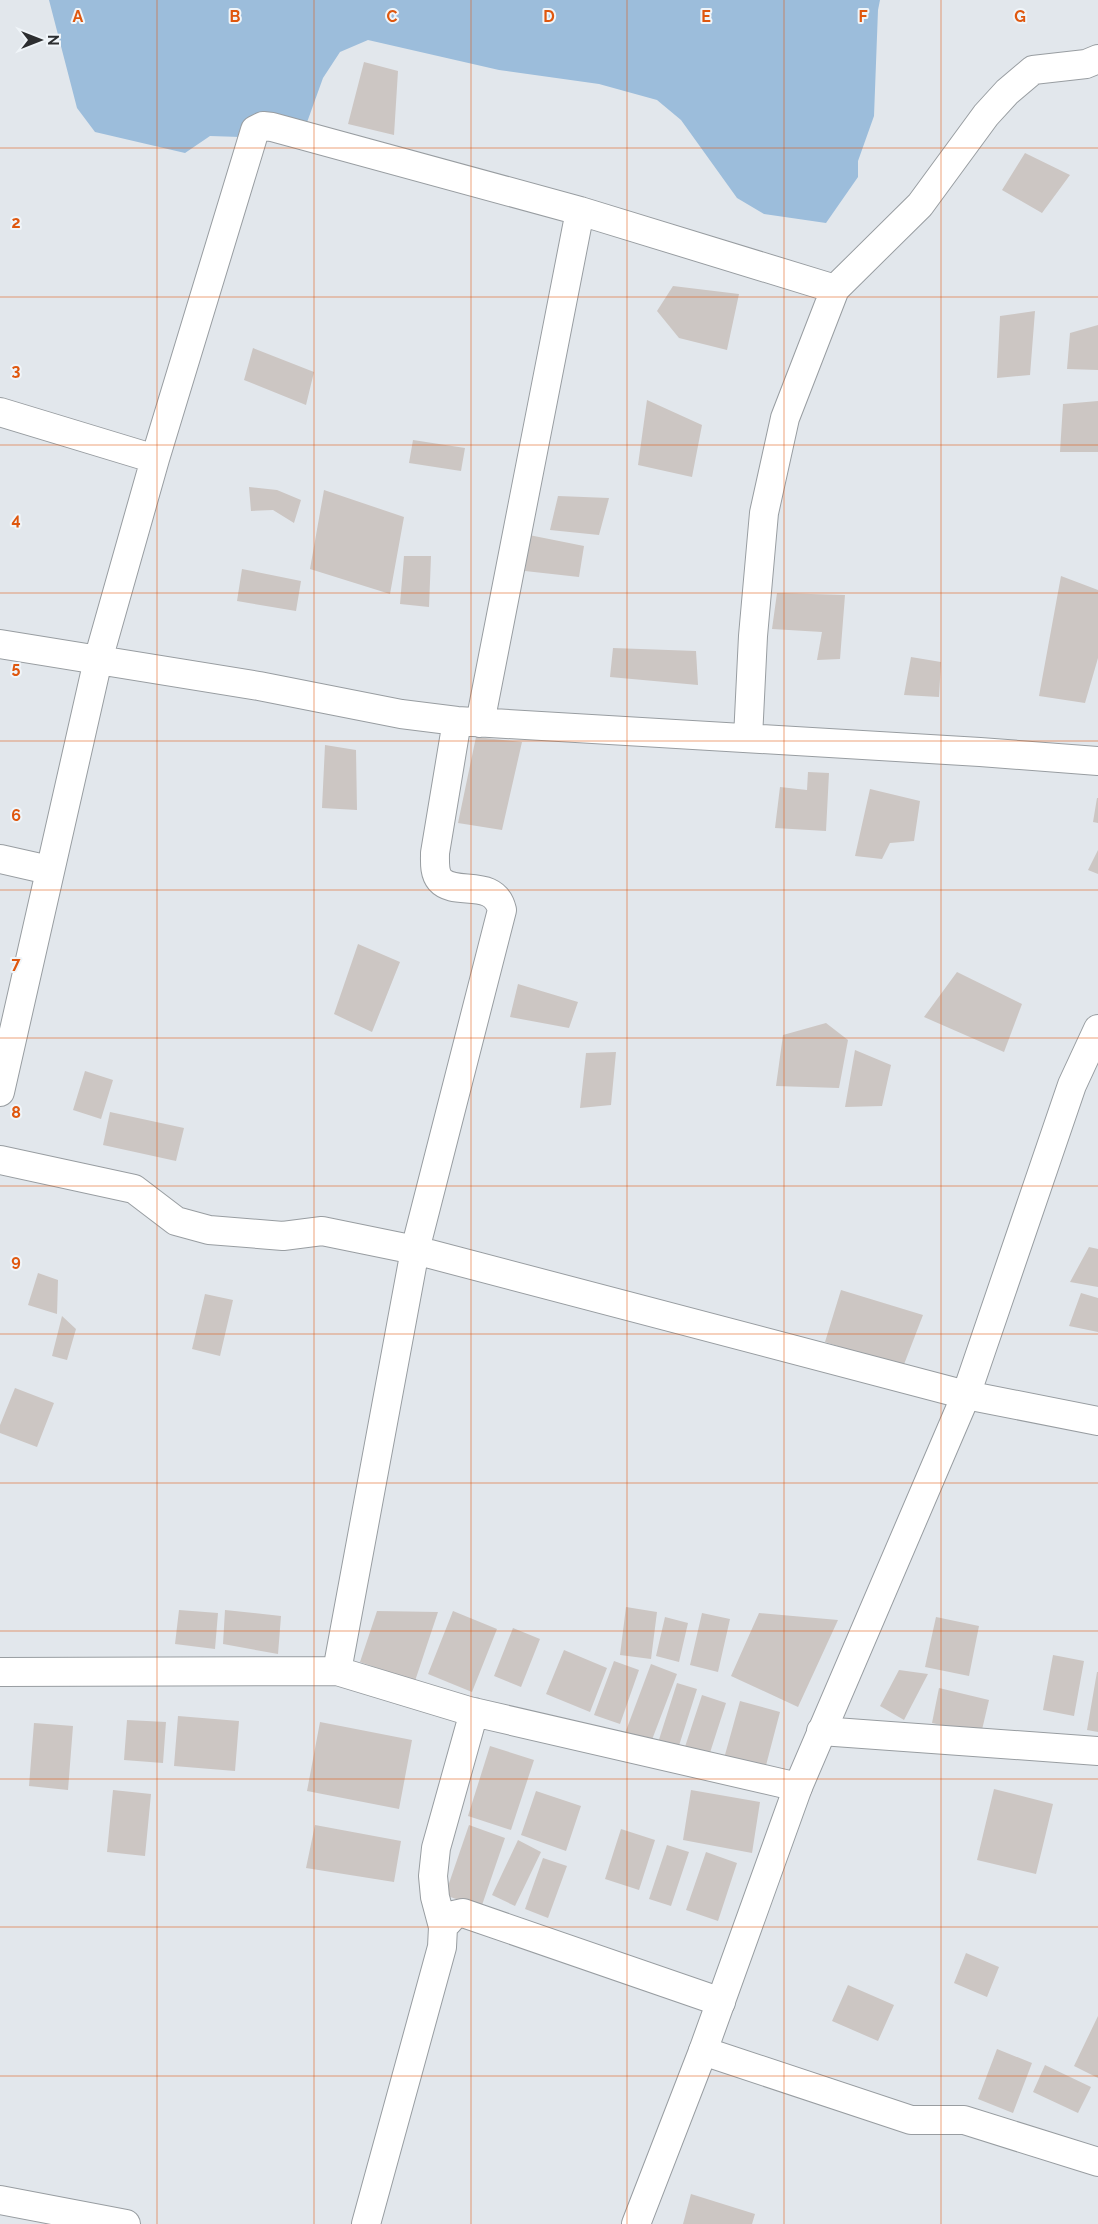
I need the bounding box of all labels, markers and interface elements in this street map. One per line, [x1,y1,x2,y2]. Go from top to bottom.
text: A [73,7,84,26]
text: B [230,7,241,26]
text: C [387,7,398,26]
text: D [543,7,555,26]
text: E [701,7,711,26]
text: F [858,7,868,26]
text: G [1014,7,1026,26]
north arrow [15,15,65,65]
text: N [45,35,61,45]
text: 2 [11,213,21,232]
text: 3 [12,361,21,380]
text: 4 [11,510,21,529]
text: 5 [12,658,21,677]
text: 6 [11,806,21,825]
text: 7 [12,954,21,973]
text: 8 [11,1103,21,1122]
text: 9 [11,1251,21,1270]

